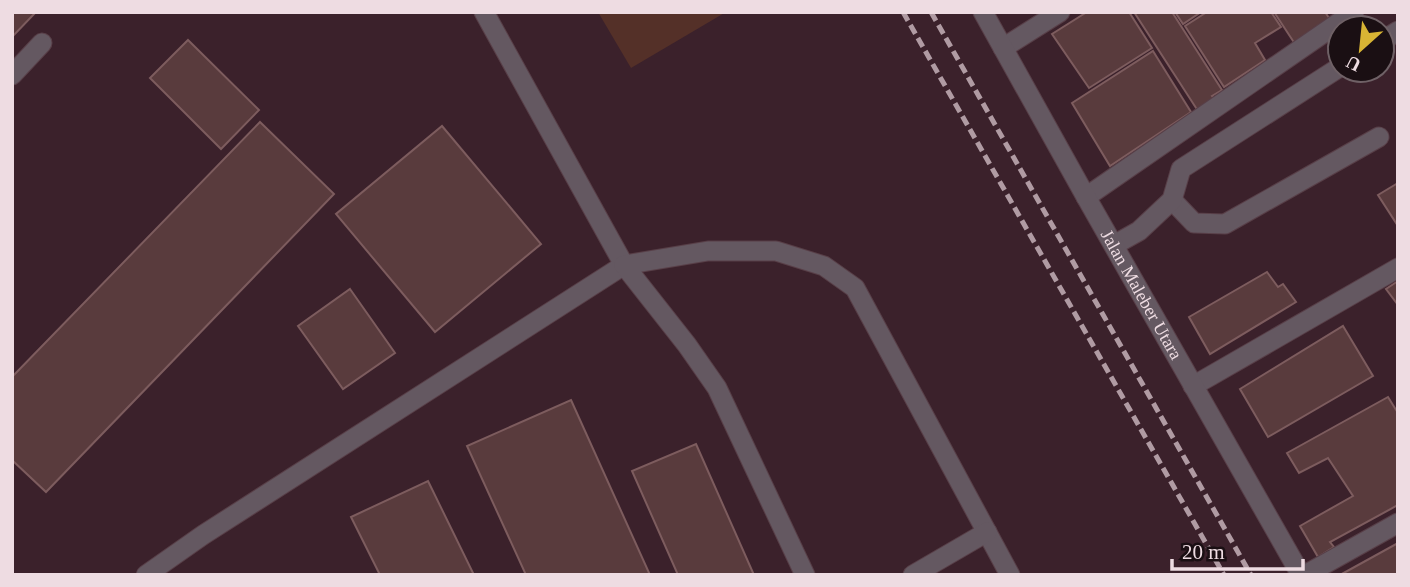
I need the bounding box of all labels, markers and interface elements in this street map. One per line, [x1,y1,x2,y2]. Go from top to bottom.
north arrow [1326,14,1396,84]
text: U [1342,51,1364,76]
street label: Jalan Maleber Utara [1097,226,1186,363]
scale bar [1172,528,1303,572]
text: 20 m [1182,540,1225,564]

